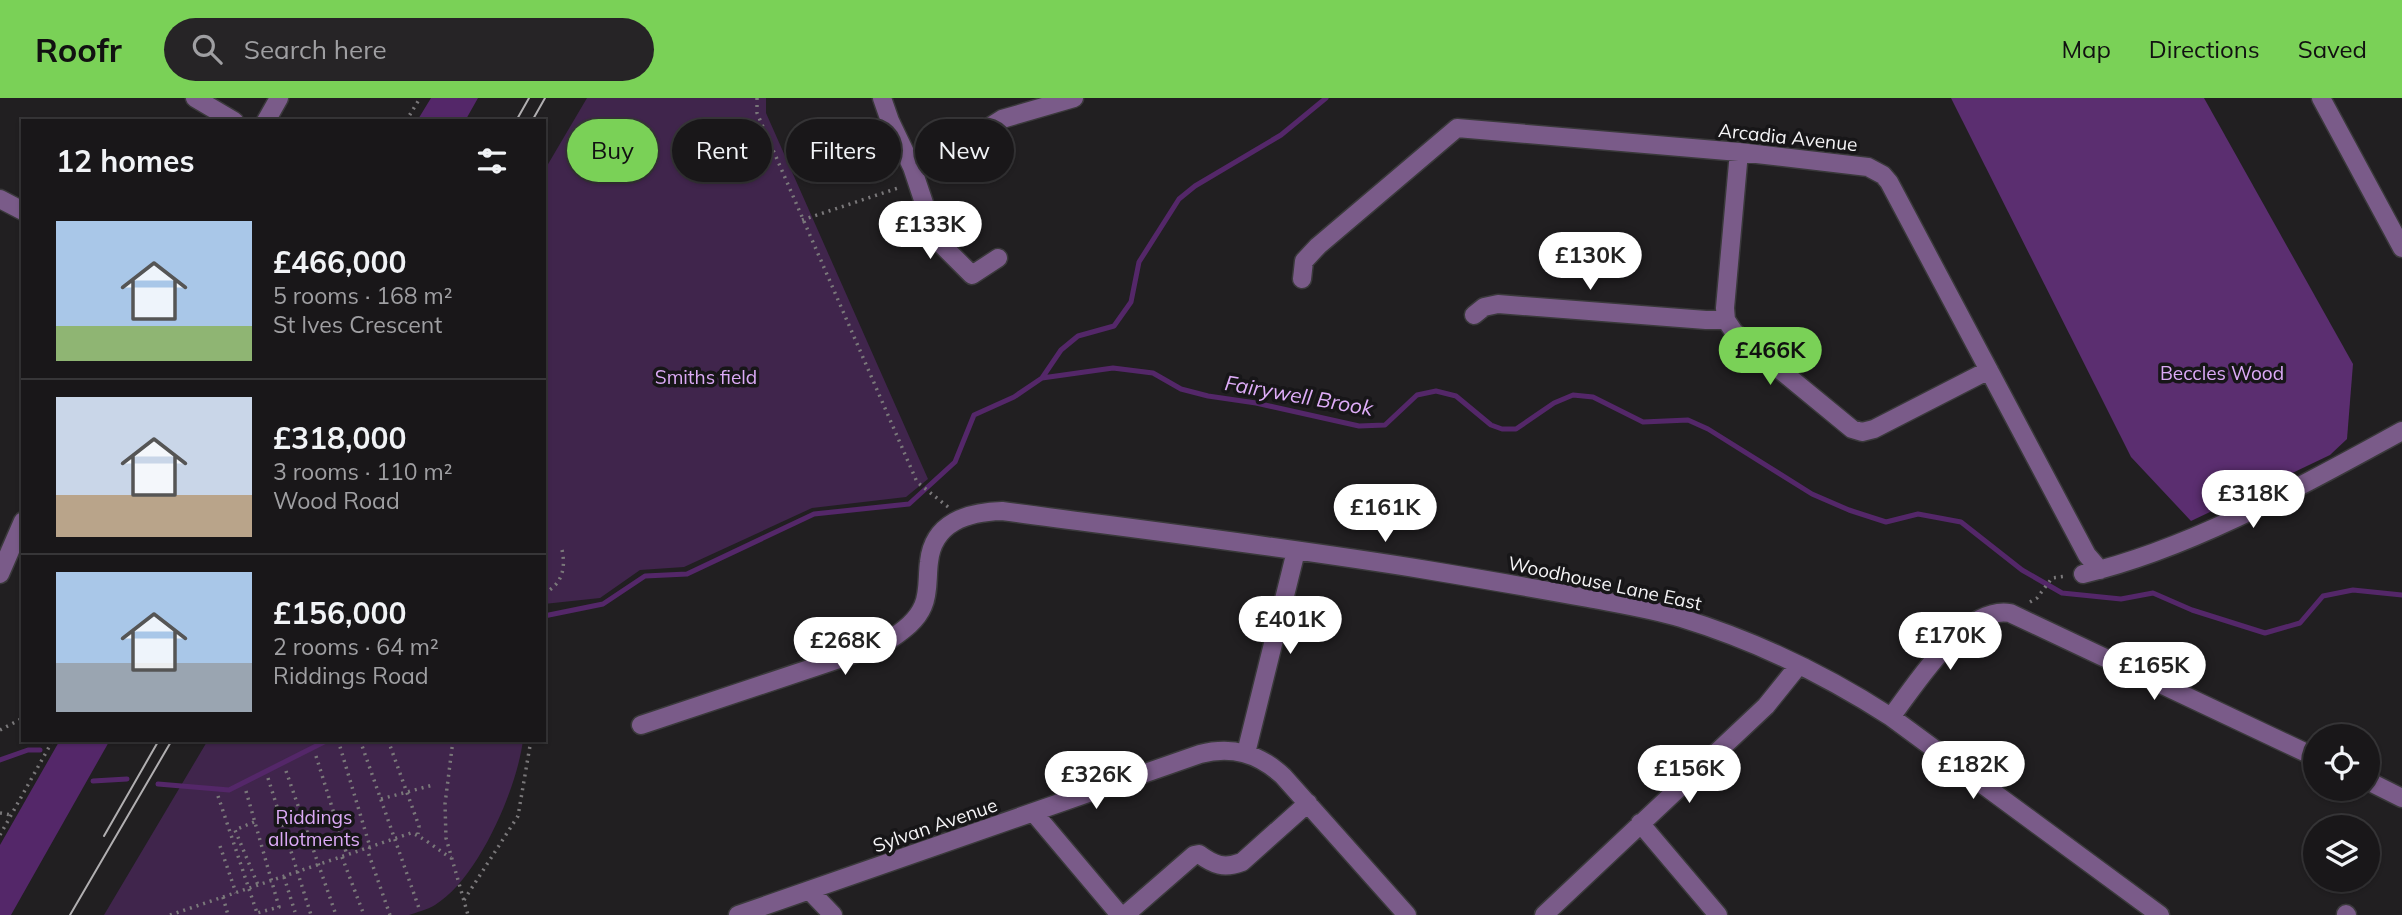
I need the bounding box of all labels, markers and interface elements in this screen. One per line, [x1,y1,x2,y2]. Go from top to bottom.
search box [164,18,654,81]
text: Roofr [35,29,122,70]
icon: search [188,30,226,68]
text: Search here [244,33,387,66]
text: Map [2061,34,2111,64]
text: Directions [2149,34,2260,64]
text: Saved [2298,34,2367,64]
street label: Arcadia Avenue [1717,118,1859,156]
chip: Buy [567,119,658,182]
chip: Rent [672,119,772,182]
chip: Filters [786,119,901,182]
chip: New [915,119,1014,182]
text: 12 homes [56,142,195,180]
icon: filters [473,142,511,180]
pin: £133K [881,202,979,261]
text: £133K [895,209,965,238]
pin: £130K [1541,232,1639,292]
text: £130K [1555,240,1625,269]
text: £466,000 [273,243,406,281]
icon: home [112,249,196,333]
text: 5 rooms · 168 m² [273,281,453,310]
text: St Ives Crescent [273,310,442,339]
pin: £466K [1721,328,1819,387]
text: £466K [1735,335,1805,364]
park label: Beccles Wood [2160,361,2284,385]
park label: Smiths field [655,365,757,389]
water label: Fairywell Brook [1223,369,1376,421]
text: £318,000 [273,419,406,457]
icon: home [112,425,196,509]
text: 3 rooms · 110 m² [273,457,453,486]
pin: £318K [2204,470,2302,530]
text: £318K [2218,478,2288,507]
pin: £161K [1336,484,1434,544]
text: Wood Road [273,486,400,515]
text: £161K [1350,492,1420,521]
street label: Woodhouse Lane East [1506,551,1704,615]
text: £156,000 [273,594,406,632]
pin: £401K [1241,596,1339,656]
icon: home [112,600,196,684]
text: £401K [1255,604,1325,633]
pin: £170K [1901,612,1999,672]
pin: £268K [796,618,894,677]
text: £170K [1915,620,1985,649]
text: £268K [810,625,880,654]
text: 2 rooms · 64 m² [273,632,439,661]
pin: £165K [2105,642,2203,702]
text: £165K [2119,650,2189,679]
text: Riddings Road [273,661,429,690]
map controls [2303,724,2380,892]
button: locate [2303,724,2380,801]
pin: £182K [1924,742,2022,801]
pin: £156K [1640,746,1738,805]
text: £182K [1938,749,2008,778]
pin: £326K [1047,752,1145,811]
text: £156K [1654,753,1724,782]
text: £326K [1061,759,1131,788]
street label: Sylvan Avenue [870,793,1000,857]
park label: Riddings allotments [268,805,360,851]
button: layers [2303,815,2380,892]

